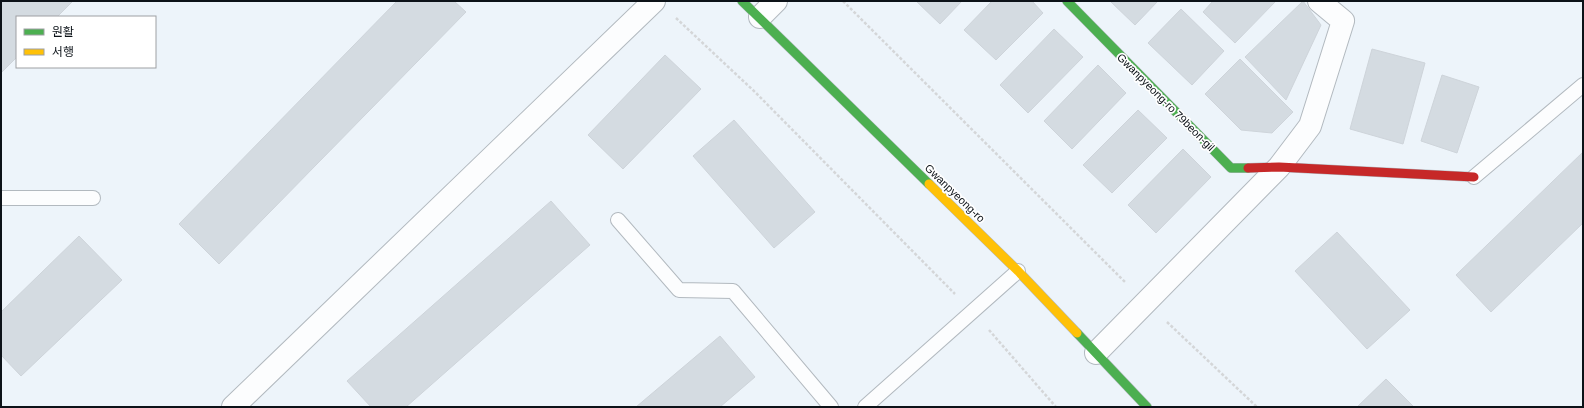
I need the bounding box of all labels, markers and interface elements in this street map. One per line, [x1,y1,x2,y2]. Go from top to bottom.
legend [16,16,156,68]
text: 원활 [52,25,74,39]
text: 서행 [52,45,74,59]
street label: Gwanpyeong-ro 79beon-gil [1115,51,1217,153]
street label: Gwanpyeong-ro [923,161,987,225]

